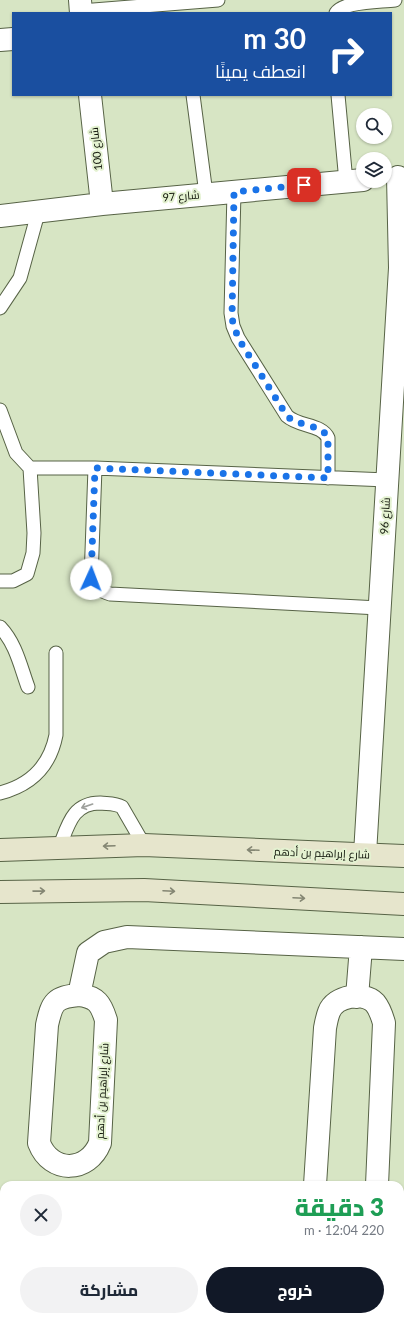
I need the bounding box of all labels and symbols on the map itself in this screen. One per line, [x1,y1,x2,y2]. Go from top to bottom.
street label: شارع 100 [87,127,106,171]
pin [287,168,321,202]
street label: شارع 97 [162,187,200,206]
street label: شارع 96 [377,497,394,535]
position arrow [70,558,112,600]
one-way arrow [80,803,93,810]
one-way arrow [103,843,116,850]
street label: شارع إبراهيم بن أدهم [274,844,370,863]
one-way arrow [247,846,260,854]
one-way arrow [162,887,175,895]
one-way arrow [32,888,45,895]
one-way arrow [292,895,305,902]
street label: شارع إبراهيم بن أدهم [92,1043,113,1139]

